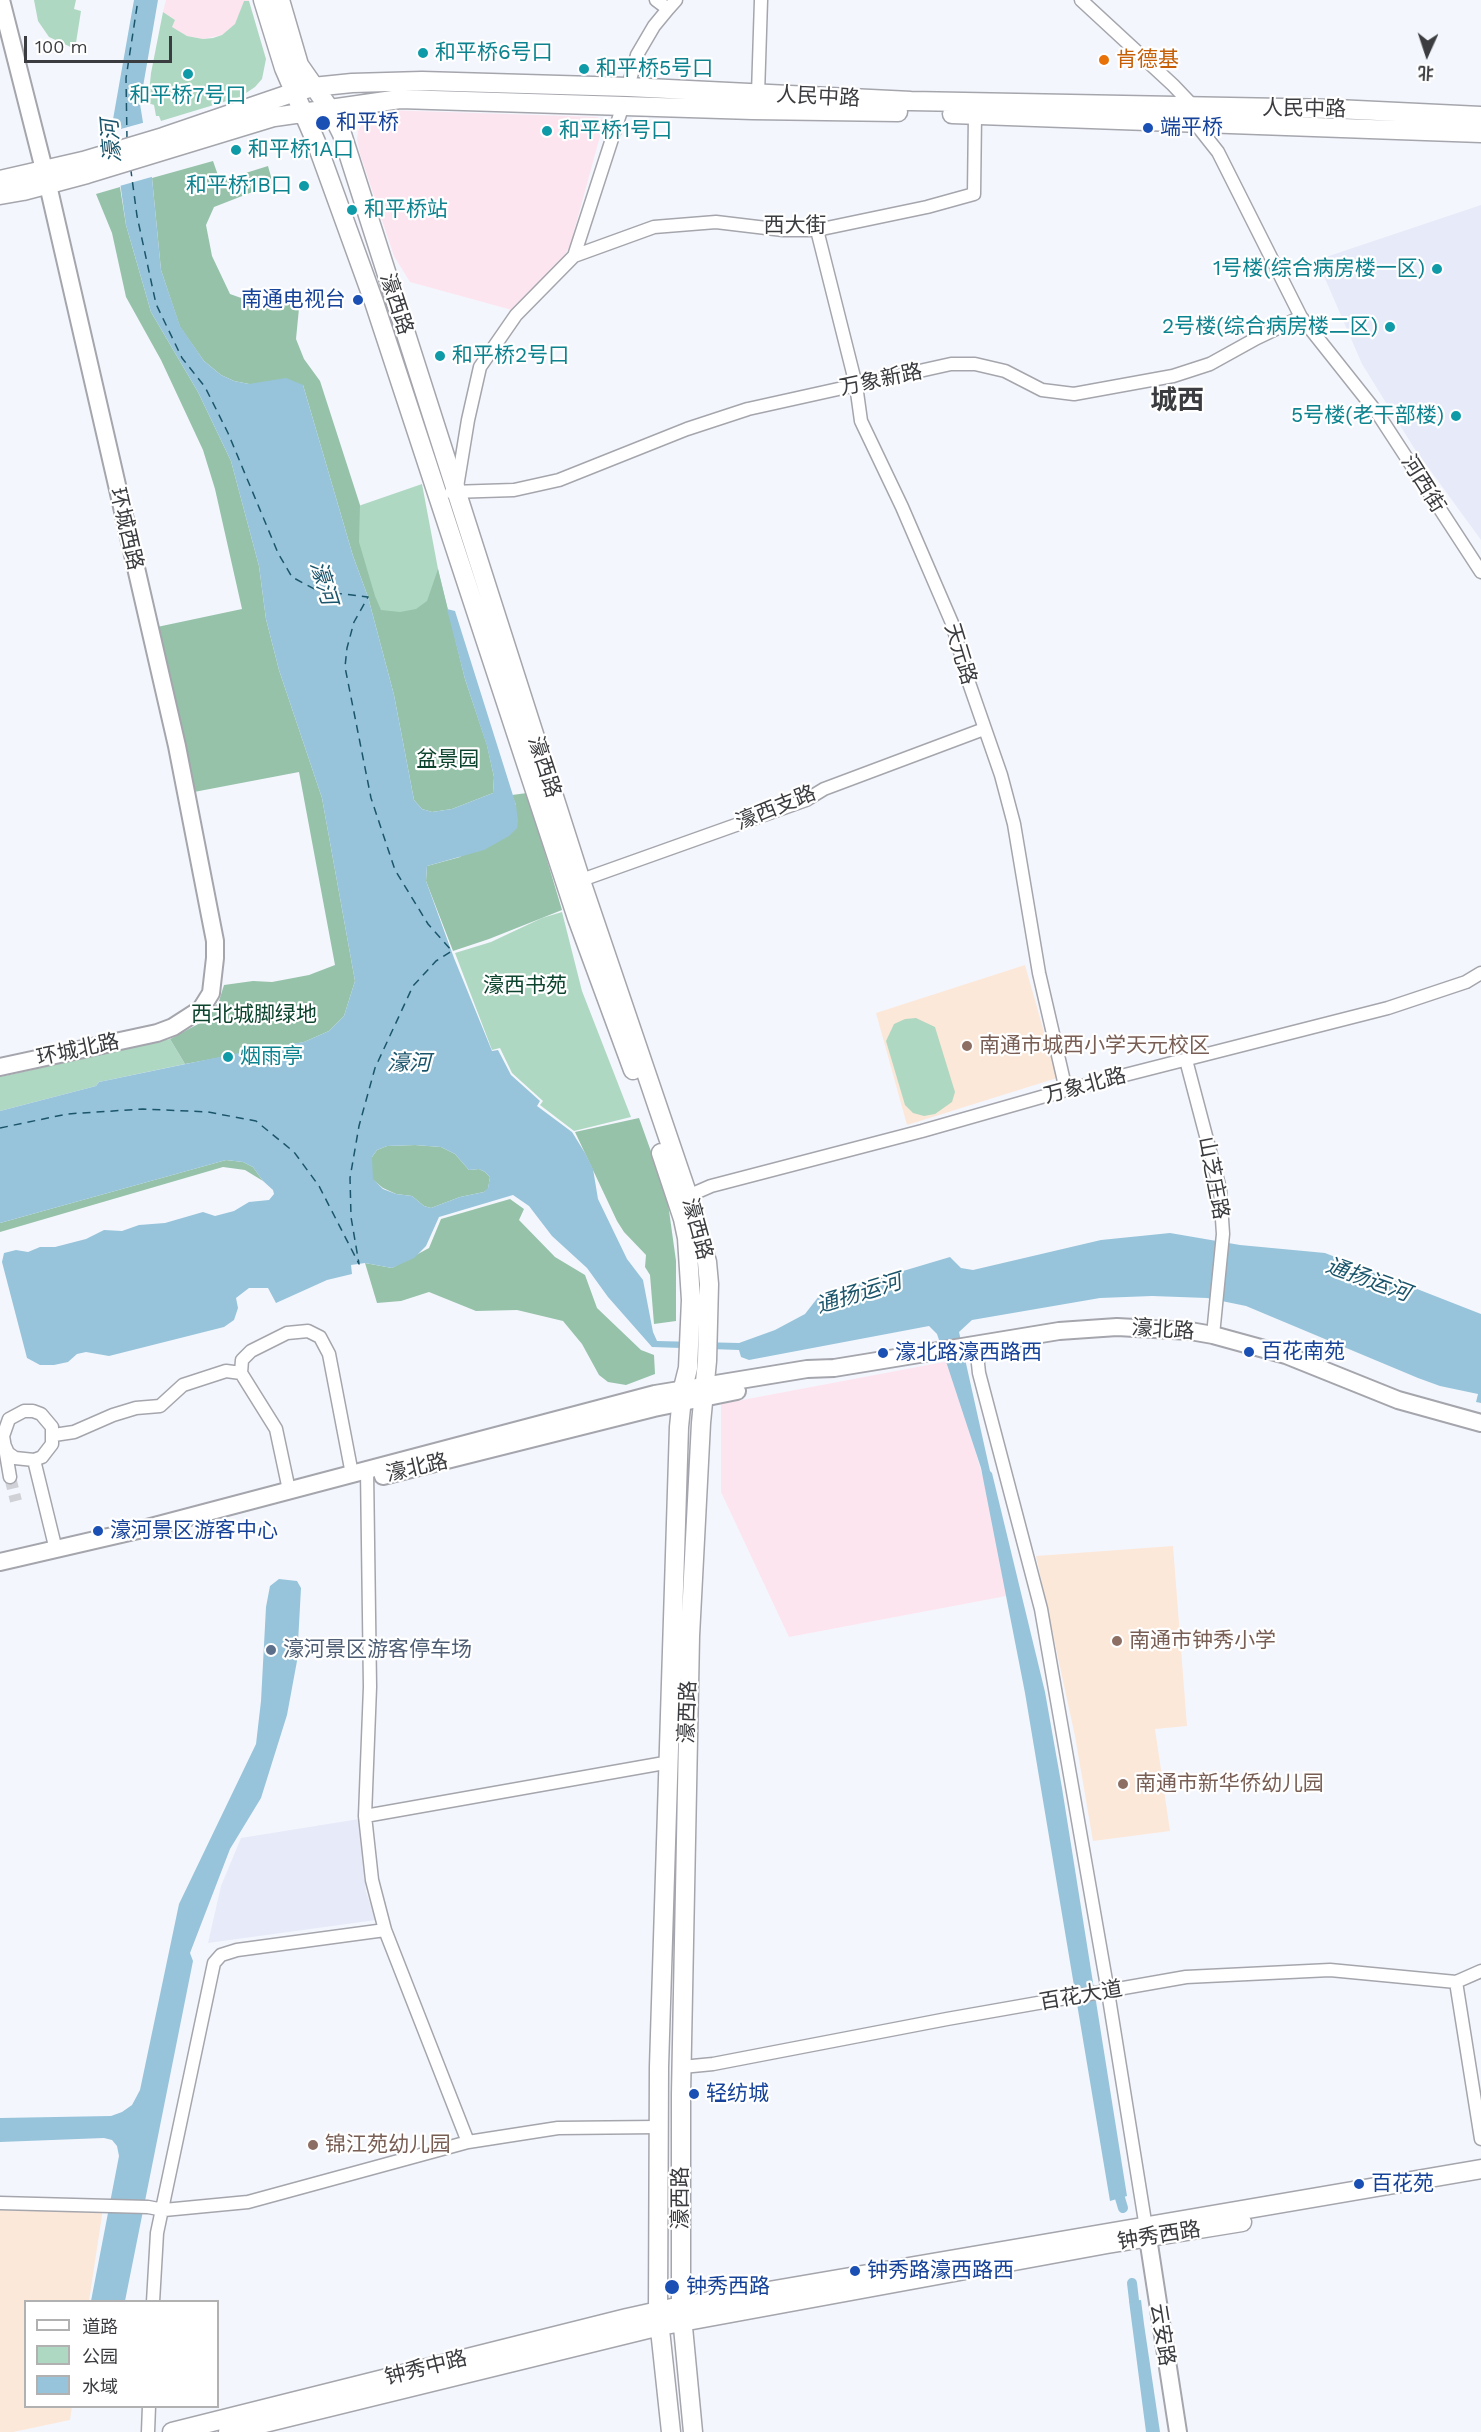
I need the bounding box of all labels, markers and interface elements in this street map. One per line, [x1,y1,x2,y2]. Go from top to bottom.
scale bar [27,24,176,62]
north arrow [1397,24,1457,84]
text: 100 m [35,36,88,57]
place label: 和平桥6号口 [435,40,553,66]
marker: 和平桥6号口 [416,46,430,60]
place label: 肯德基 [1116,47,1179,73]
marker: 肯德基 [1097,53,1111,67]
place label: 和平桥5号口 [596,56,713,82]
marker: 和平桥5号口 [577,62,591,76]
text: 北 [1418,63,1435,82]
marker: 和平桥7号口 [181,67,195,81]
street label: 人民中路 [775,82,861,112]
place label: 和平桥7号口 [130,83,246,109]
street label: 人民中路 [1262,96,1346,122]
place label: 和平桥 [336,110,399,136]
marker: 和平桥 [314,114,332,132]
place label: 端平桥 [1160,115,1223,141]
water label: 濠河 [97,118,127,164]
place label: 和平桥1号口 [559,118,672,144]
marker: 端平桥 [1141,121,1155,135]
marker: 和平桥1号口 [540,124,554,138]
place label: 和平桥1A口 [248,137,354,163]
marker: 和平桥1A口 [229,143,243,157]
place label: 和平桥1B口 [186,173,292,199]
marker: 和平桥1B口 [297,179,311,193]
place label: 和平桥站 [364,197,448,223]
marker: 和平桥站 [345,203,359,217]
street label: 西大街 [764,213,826,239]
place label: 1号楼(综合病房楼一区) [1213,256,1425,282]
marker: 1号楼(综合病房楼一区) [1430,262,1444,276]
street label: 濠西路 [374,270,418,338]
place label: 南通电视台 [241,287,346,313]
marker: 南通电视台 [351,293,365,307]
place label: 2号楼(综合病房楼二区) [1162,314,1378,340]
marker: 2号楼(综合病房楼二区) [1383,320,1397,334]
place label: 和平桥2号口 [452,343,569,369]
marker: 和平桥2号口 [433,349,447,363]
street label: 万象新路 [837,359,925,401]
district label: 城西 [1150,385,1204,417]
place label: 5号楼(老干部楼) [1291,403,1444,429]
marker: 5号楼(老干部楼) [1449,409,1463,423]
street label: 河西街 [1396,451,1450,517]
street label: 环城西路 [104,485,148,573]
water label: 濠河 [304,558,342,608]
street label: 天元路 [939,620,981,688]
street label: 濠西路 [522,733,566,801]
park label: 盆景园 [417,747,479,773]
street label: 濠西支路 [732,781,820,835]
park label: 濠西书苑 [483,973,567,999]
park label: 西北城脚绿地 [191,1002,317,1028]
street label: 环城北路 [34,1029,122,1071]
place label: 南通市城西小学天元校区 [979,1033,1210,1059]
marker: 南通市城西小学天元校区 [960,1039,974,1053]
place label: 烟雨亭 [240,1044,303,1070]
marker: 烟雨亭 [221,1050,235,1064]
water label: 濠河 [387,1051,431,1077]
street label: 万象北路 [1041,1063,1129,1109]
street label: 山芝庄路 [1193,1134,1233,1222]
street label: 濠西路 [677,1195,717,1263]
water label: 通扬运河 [1322,1253,1414,1307]
water label: 通扬运河 [813,1269,905,1319]
street label: 濠北路 [1131,1315,1195,1345]
place label: 百花南苑 [1261,1339,1345,1365]
place label: 濠北路濠西路西 [895,1340,1042,1366]
marker: 百花南苑 [1242,1345,1256,1359]
marker: 濠北路濠西路西 [876,1346,890,1360]
street label: 濠北路 [383,1449,451,1487]
place label: 濠河景区游客中心 [110,1518,278,1544]
marker: 濠河景区游客中心 [91,1524,105,1538]
place label: 南通市钟秀小学 [1129,1628,1276,1654]
marker: 南通市钟秀小学 [1110,1634,1124,1648]
place label: 濠河景区游客停车场 [283,1637,472,1663]
marker: 濠河景区游客停车场 [264,1643,278,1657]
street label: 濠西路 [674,1680,702,1744]
place label: 南通市新华侨幼儿园 [1135,1771,1324,1797]
marker: 南通市新华侨幼儿园 [1116,1777,1130,1791]
street label: 百花大道 [1037,1976,1125,2016]
place label: 轻纺城 [706,2081,769,2107]
marker: 轻纺城 [687,2087,701,2101]
place label: 锦江苑幼儿园 [325,2132,451,2158]
marker: 锦江苑幼儿园 [306,2138,320,2152]
street label: 濠西路 [668,2167,694,2229]
place label: 百花苑 [1371,2171,1434,2197]
marker: 百花苑 [1352,2177,1366,2191]
street label: 钟秀西路 [1116,2217,1202,2255]
place label: 钟秀路濠西路西 [867,2258,1014,2284]
marker: 钟秀路濠西路西 [848,2264,862,2278]
place label: 钟秀西路 [686,2274,770,2300]
marker: 钟秀西路 [663,2278,681,2296]
legend [24,2300,219,2408]
street label: 云安路 [1145,2302,1179,2368]
text: 道路 [82,2316,118,2337]
text: 公园 [82,2346,118,2367]
street label: 钟秀中路 [382,2346,470,2390]
text: 水域 [82,2376,118,2397]

